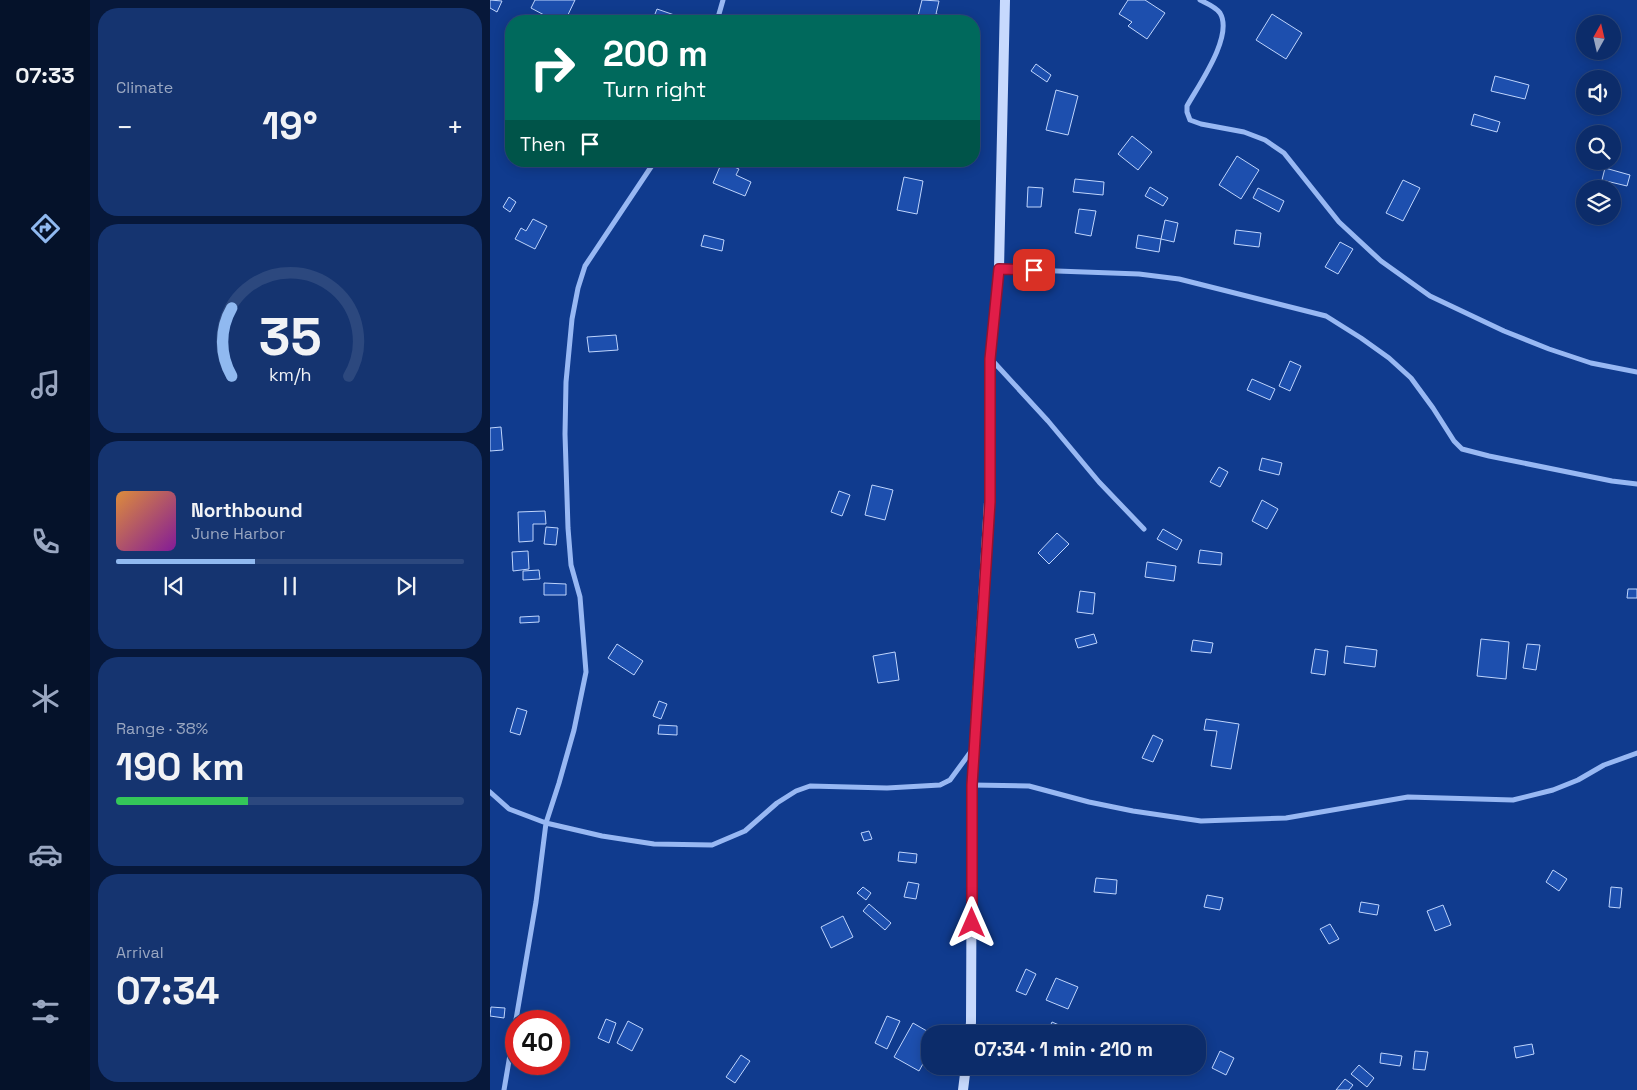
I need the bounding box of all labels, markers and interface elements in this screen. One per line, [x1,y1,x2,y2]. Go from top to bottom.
north arrow [1576,15,1621,60]
map controls [1576,15,1621,225]
text: 200 m [603,32,708,76]
icon: right [520,35,585,100]
text: 07:33 [15,61,75,89]
button: sound [1576,70,1621,115]
text: Turn right [603,75,706,103]
text: Climate [116,77,173,98]
text: 19° [262,102,318,150]
text: − [116,109,133,145]
text: + [447,109,464,145]
button: search [1576,125,1621,170]
icon: arrive [576,130,604,158]
text: Then [520,132,566,157]
button: layers [1576,180,1621,225]
icon: directions [28,211,63,246]
pin [1013,249,1055,291]
icon: arrive [1020,256,1048,284]
text: 35 [259,304,321,370]
text: km/h [269,363,311,386]
icon: music [28,367,63,402]
text: Northbound [191,498,303,523]
text: June Harbor [191,523,285,544]
icon: phone [28,524,63,559]
icon: previous [160,572,188,600]
icon: pause [276,572,304,600]
icon: next [392,572,420,600]
icon: climate [28,681,63,716]
text: Range · 38% [116,718,208,739]
text: 190 km [116,743,245,791]
icon: car [28,837,63,872]
position arrow [945,896,997,948]
text: Arrival [116,942,164,963]
text: 07:34 [116,967,220,1015]
icon: filters [28,994,63,1029]
speed limit sign: 40 [505,1010,570,1075]
text: 07:34 · 1 min · 210 m [974,1037,1153,1062]

